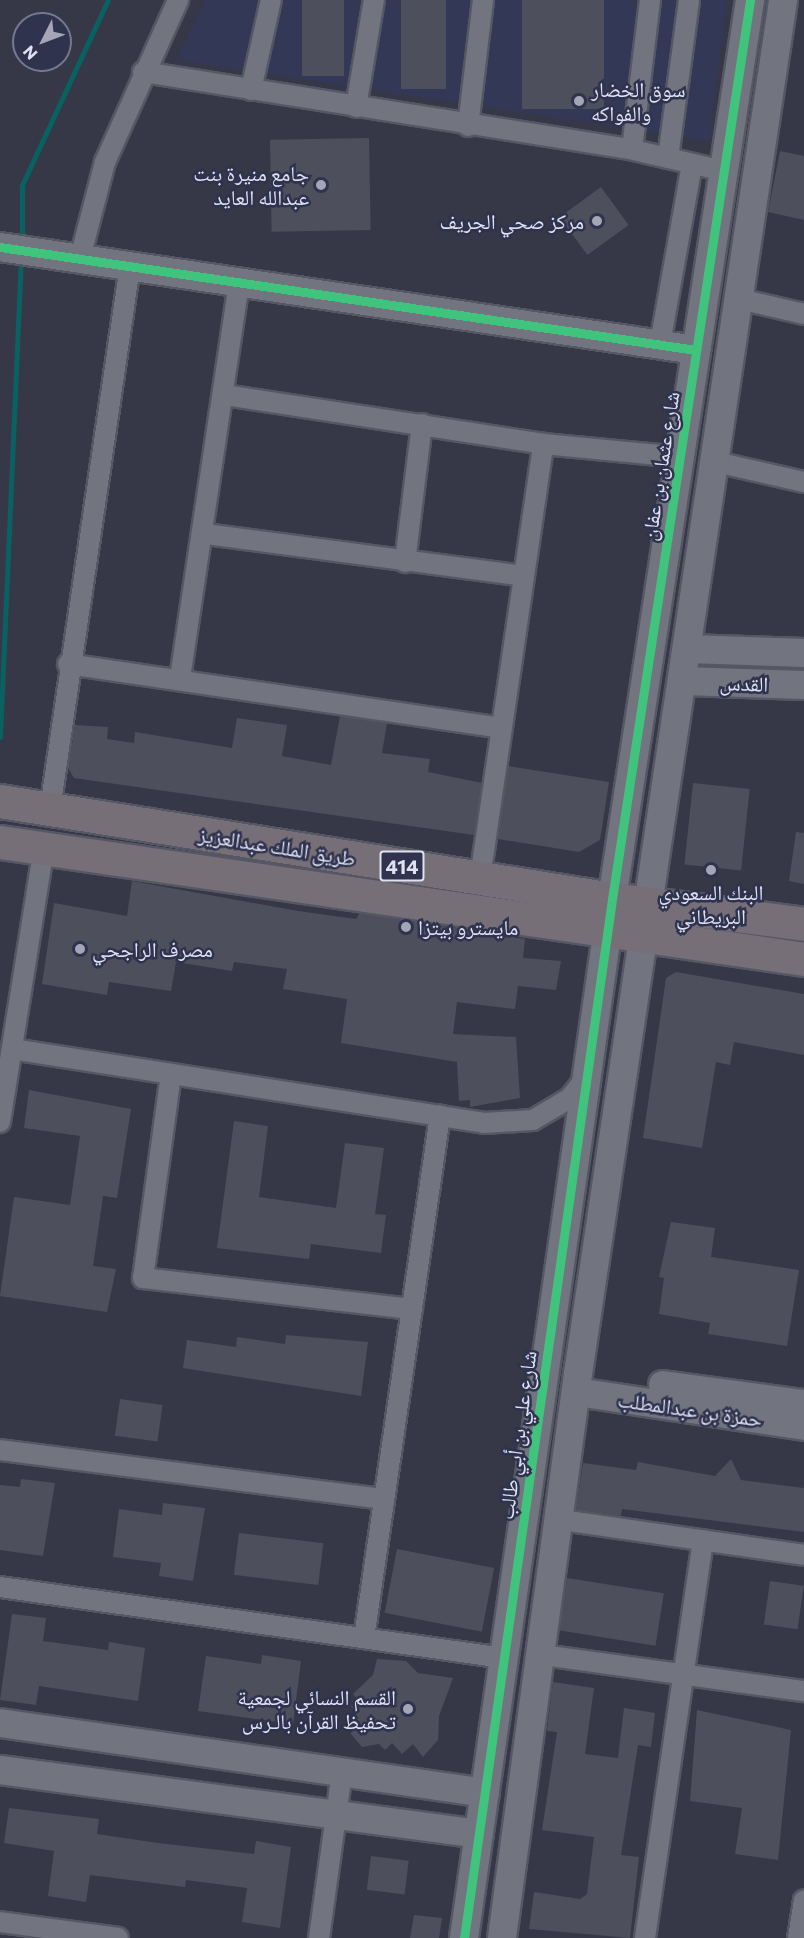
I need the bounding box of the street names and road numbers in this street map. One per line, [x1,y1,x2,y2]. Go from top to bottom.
street label: شارع عثمان بن عفان [636,390,684,542]
street label: القدس [719,670,769,696]
street label: طريق الملك عبدالعزيز [197,821,357,871]
road number: 414 [380,849,424,883]
street label: شارع علي بن أبي طالب [493,1349,541,1521]
street label: حمزة بن عبدالمطلب [616,1386,764,1432]

